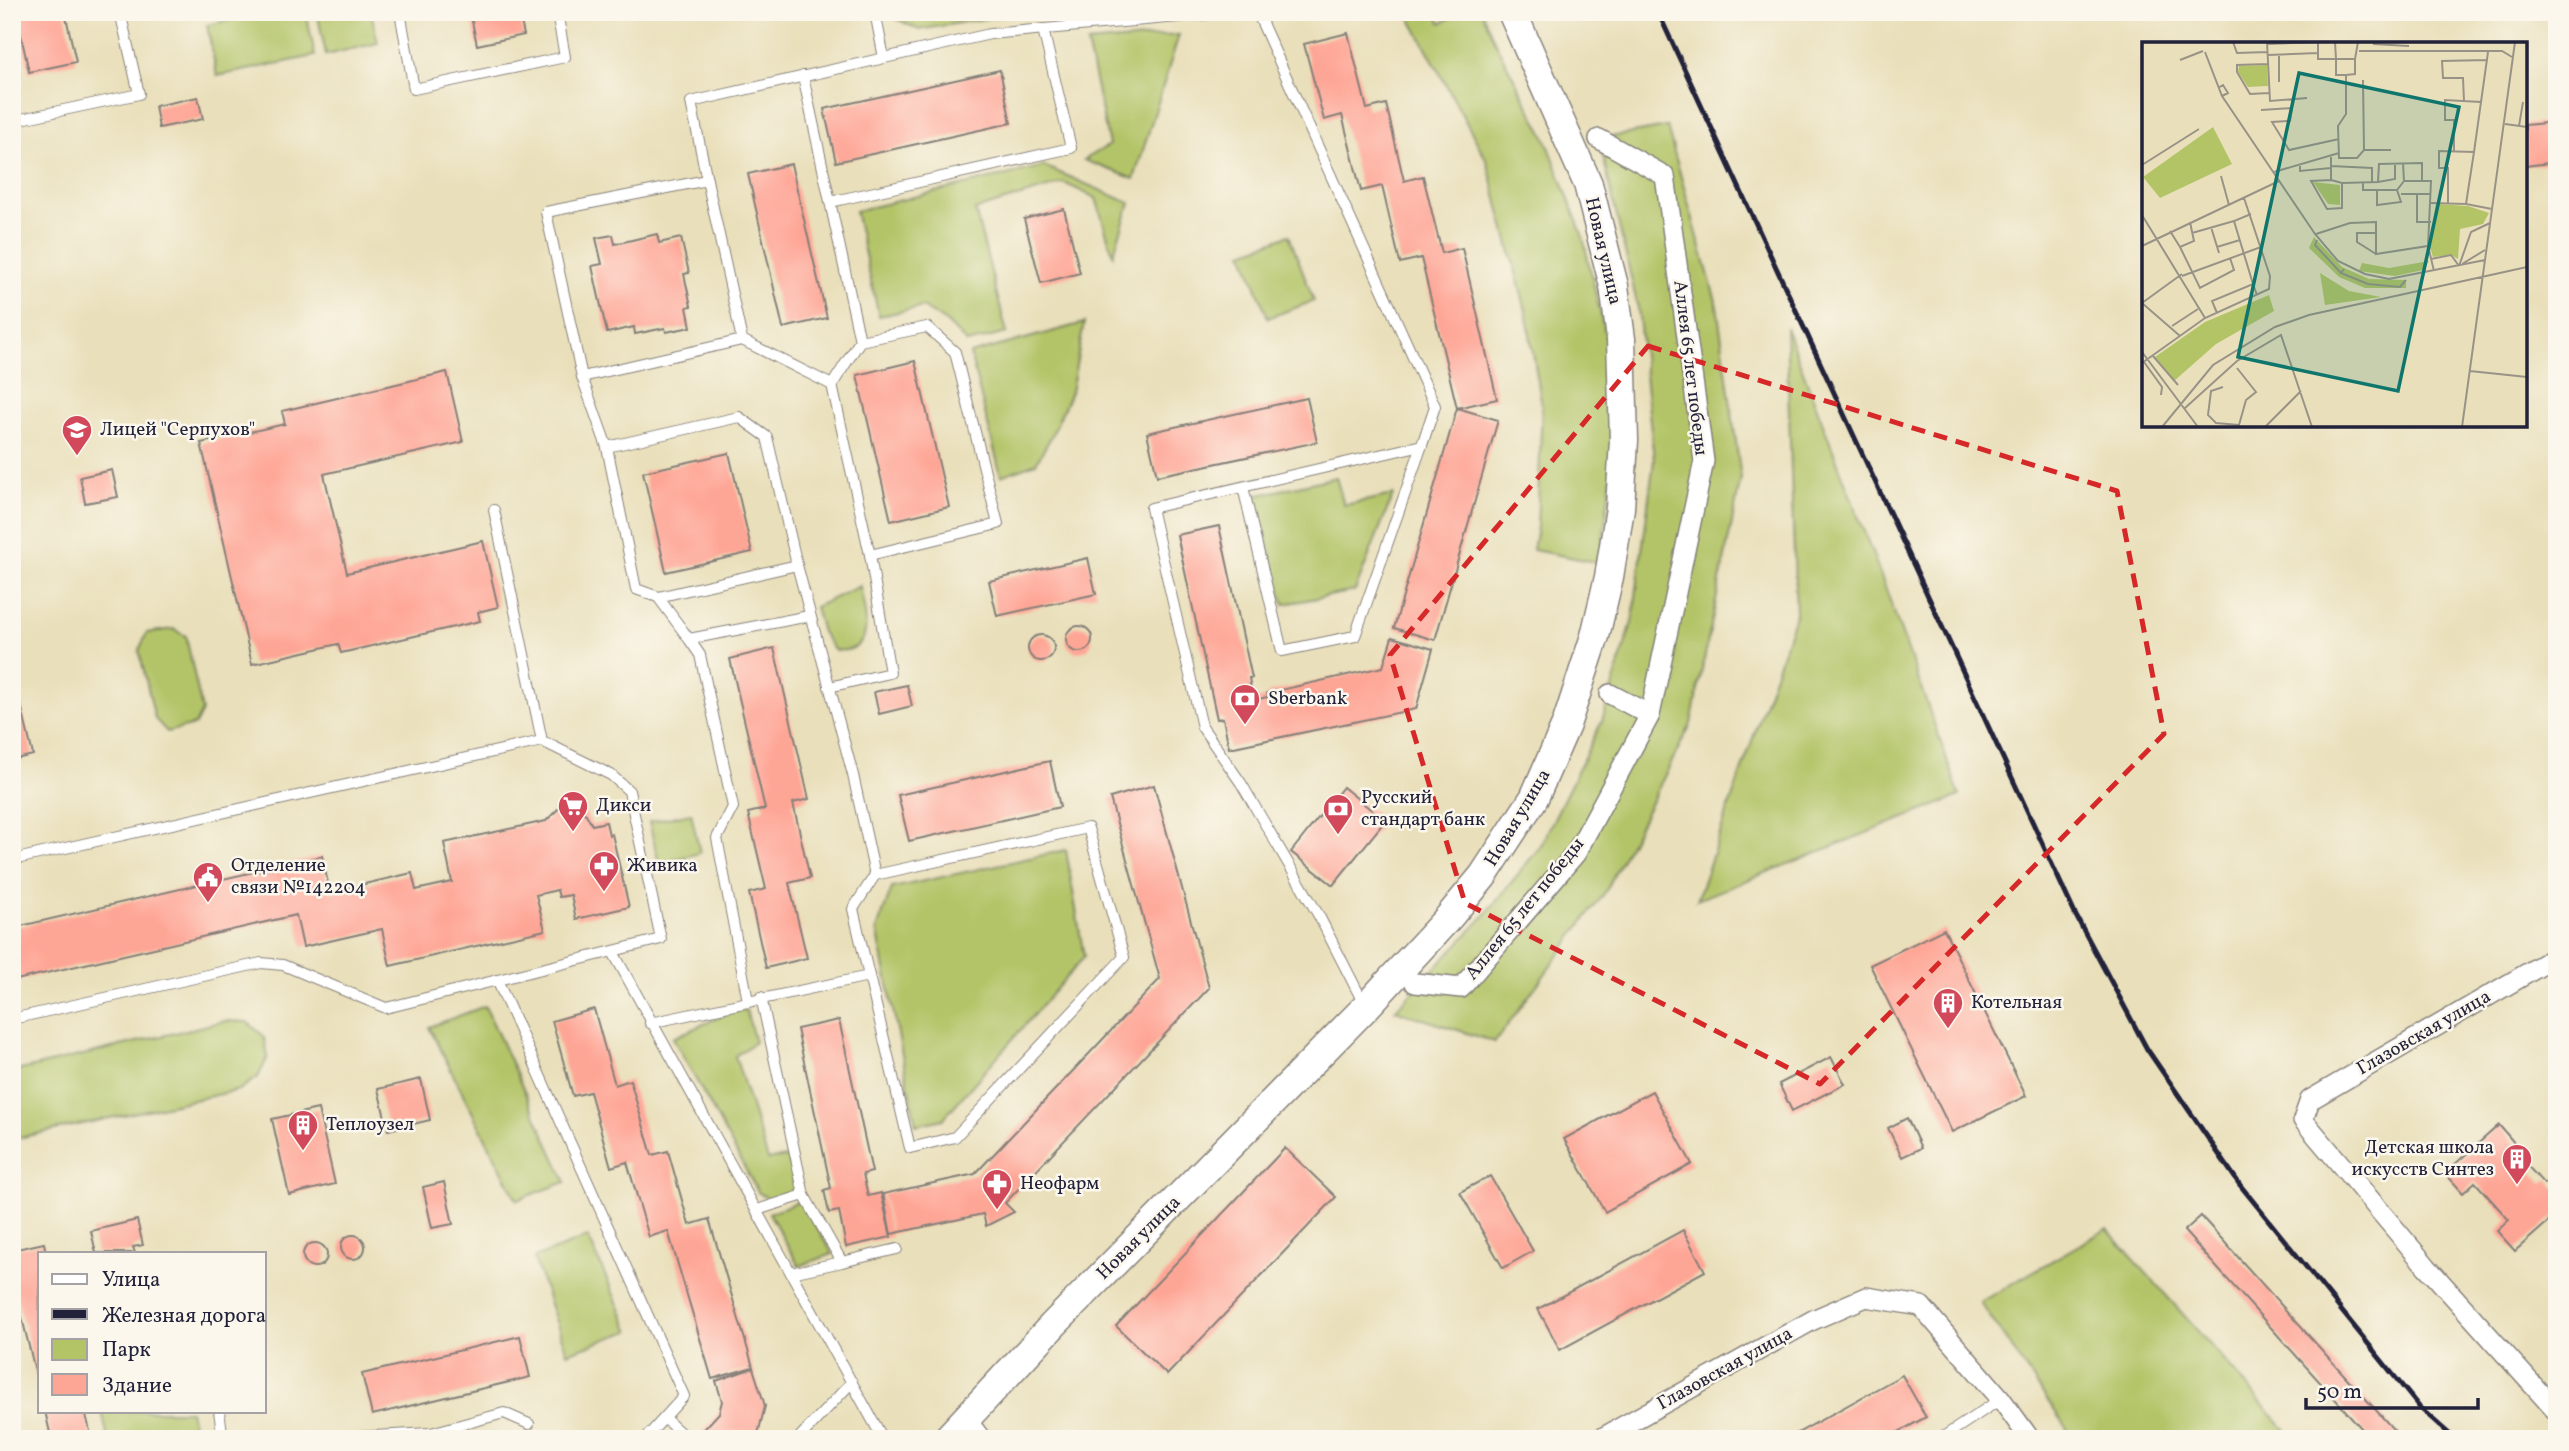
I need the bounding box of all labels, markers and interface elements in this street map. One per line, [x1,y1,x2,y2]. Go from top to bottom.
inset map [2142,42,2527,427]
street label: Новая улица [1578,195,1628,307]
street label: Аллея 65 лет победы [1666,279,1714,457]
school or university icon: Лицей "Серпухов" [60,413,94,457]
place label: Лицей "Серпухов" [100,417,255,443]
bank icon: Sberbank [1228,682,1262,726]
place label: Sberbank [1268,686,1347,712]
street label: Новая улица [1479,764,1557,872]
place label: Русский стандарт банк [1361,785,1485,833]
supermarket icon: Дикси [556,789,590,833]
bank icon: Русский стандарт банк [1321,792,1355,836]
place label: Дикси [596,793,651,819]
street label: Аллея 65 лет победы [1459,832,1591,986]
pharmacy icon: Живика [587,849,621,893]
place label: Отделение связи №142204 [231,853,366,901]
place label: Живика [627,853,698,879]
public building icon: Отделение связи №142204 [191,860,225,904]
street label: Глазовская улица [2352,984,2496,1082]
building icon: Котельная [1931,986,1965,1030]
place label: Котельная [1971,990,2062,1016]
building icon: Теплоузел [286,1108,320,1152]
place label: Теплоузел [326,1112,414,1138]
place label: Детская школа искусств Синтез [2352,1135,2494,1183]
building icon: Детская школа искусств Синтез [2500,1142,2534,1186]
pharmacy icon: Неофарм [980,1167,1014,1211]
place label: Неофарм [1020,1171,1099,1197]
street label: Новая улица [1091,1190,1187,1286]
legend [38,1252,266,1412]
text: Улица [102,1266,160,1295]
text: Железная дорога [102,1302,266,1331]
street label: Глазовская улица [1653,1321,1797,1417]
text: Парк [102,1336,151,1365]
scale bar [2306,1367,2478,1411]
text: Здание [102,1372,172,1401]
text: 50 m [2317,1378,2362,1407]

